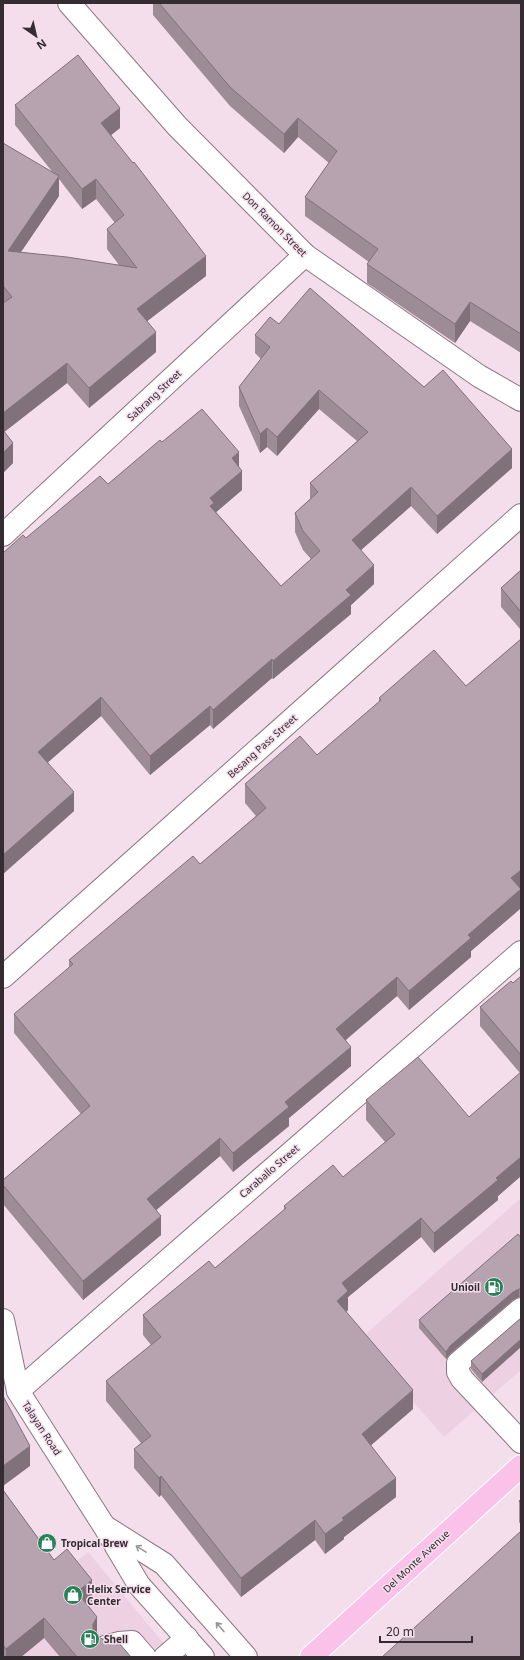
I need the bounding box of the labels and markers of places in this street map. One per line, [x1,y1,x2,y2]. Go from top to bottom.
fuel station icon: Unioil [483,1276,505,1298]
place label: Unioil [451,1280,480,1294]
shop icon: Tropical Brew [36,1532,58,1554]
place label: Tropical Brew [61,1536,129,1550]
place label: Helix Service Center [87,1582,151,1608]
shop icon: Helix Service Center [62,1584,84,1606]
fuel station icon: Shell [79,1628,101,1650]
place label: Shell [104,1632,128,1646]

